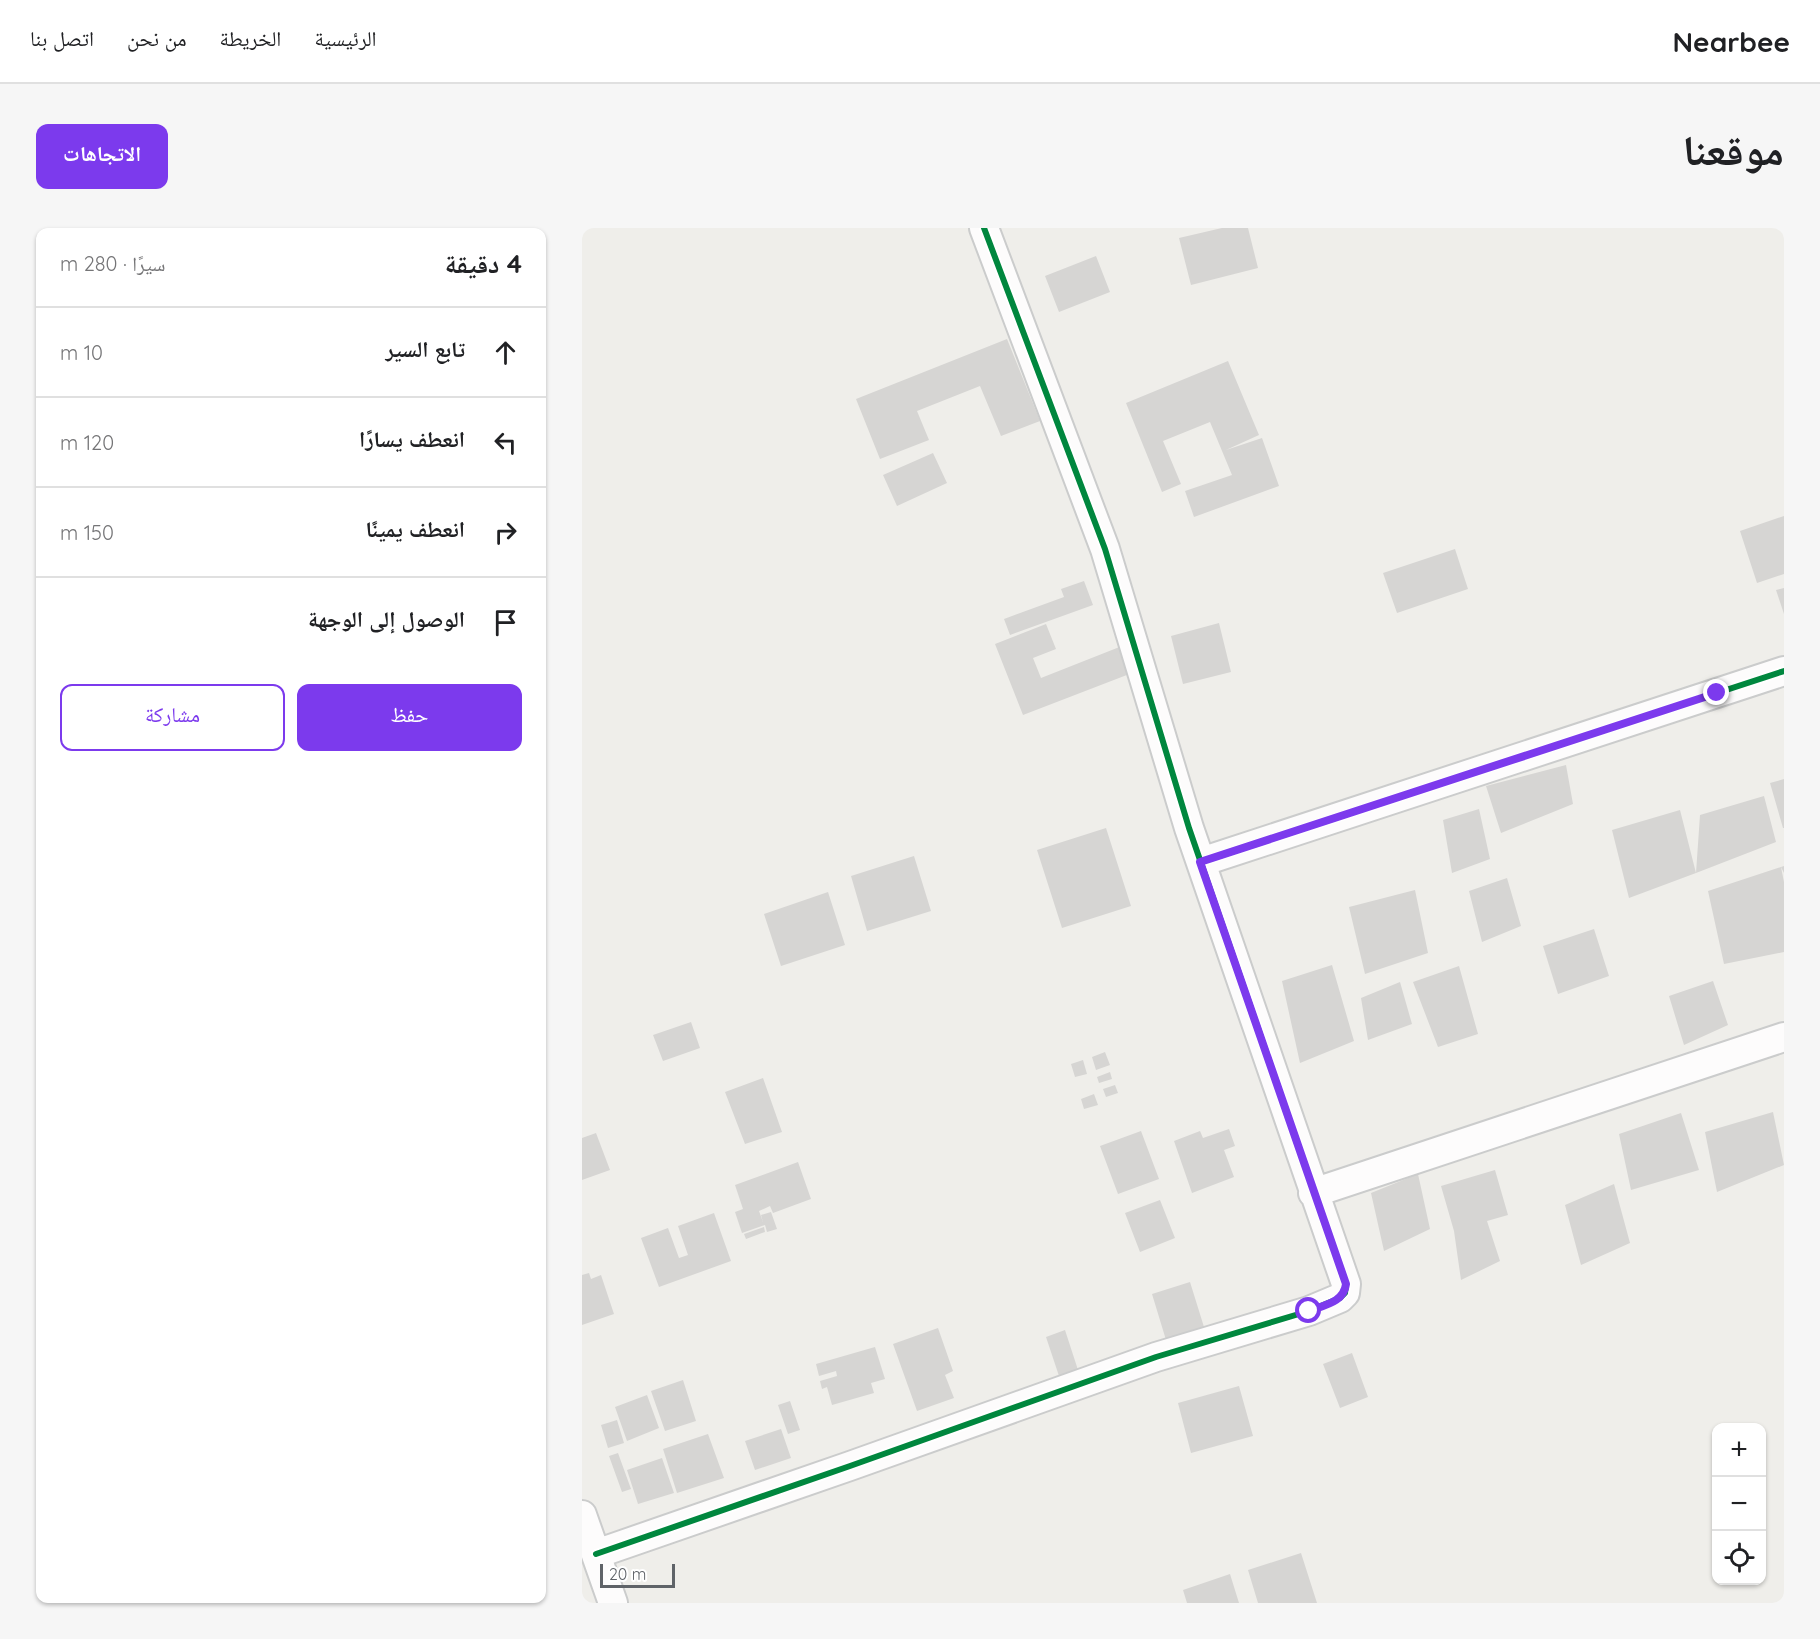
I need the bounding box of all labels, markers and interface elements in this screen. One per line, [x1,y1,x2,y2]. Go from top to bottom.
text: Nearbee [1672,24,1790,59]
text: اتصل بنا [30,25,94,51]
text: من نحن [127,25,187,51]
text: الخريطة [220,25,281,51]
text: الرئيسية [314,25,377,51]
text: موقعنا [1683,123,1784,176]
button: الاتجاهات [36,124,168,189]
text: 4 دقيقة [445,247,522,280]
text: سيرًا · 280 m [60,251,166,276]
text: تابع السير [385,335,465,363]
icon: ahead [489,336,522,369]
text: 10 m [60,340,103,365]
text: انعطف يسارًا [359,425,465,453]
icon: left [489,426,522,459]
text: 120 m [60,430,114,455]
text: انعطف يمينًا [366,515,465,543]
icon: right [489,516,522,549]
text: 150 m [60,520,114,545]
text: الوصول إلى الوجهة [308,605,465,633]
icon: arrive [489,606,522,639]
route end [1703,679,1729,705]
button: مشاركة [60,684,285,751]
button: حفظ [297,684,522,751]
route start [1295,1297,1321,1323]
map controls [1712,1423,1766,1585]
button: + [1712,1423,1766,1477]
button: − [1712,1477,1766,1531]
button: locate [1712,1531,1766,1585]
scale bar [600,1561,675,1588]
text: 20 m [609,1564,646,1584]

